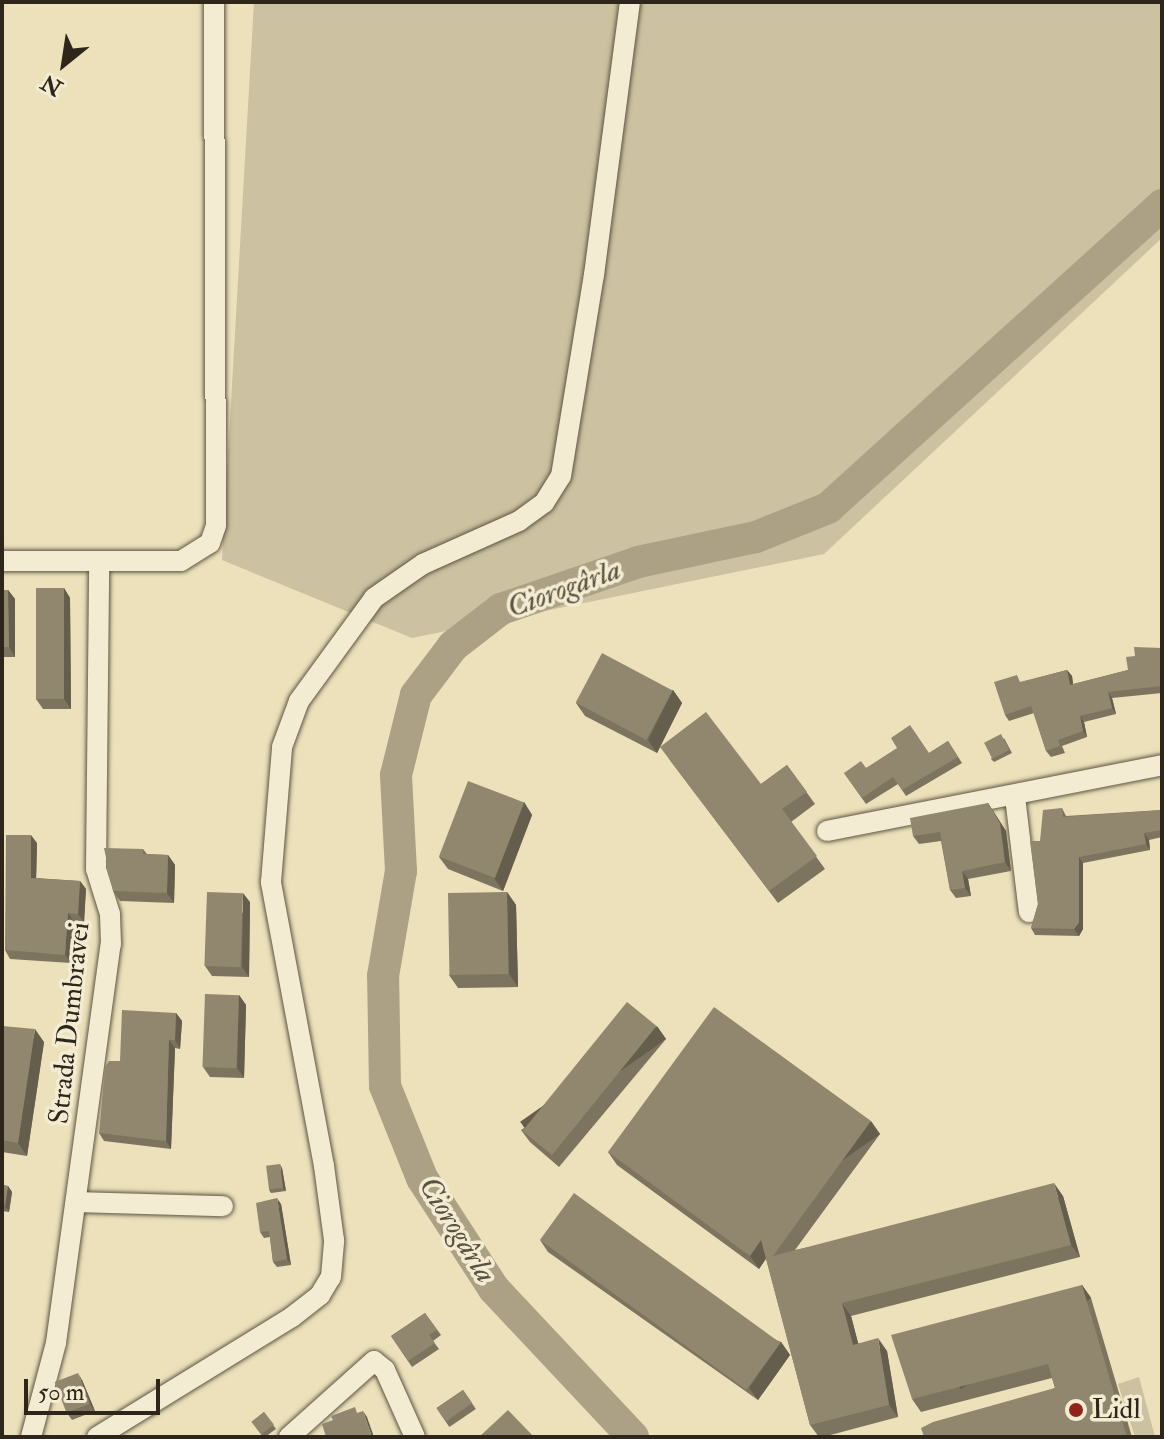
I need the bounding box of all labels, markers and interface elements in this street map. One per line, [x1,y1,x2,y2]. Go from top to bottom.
north arrow [24,24,104,104]
text: N [36,68,68,102]
water label: Ciorogârla [502,552,626,626]
street label: Strada Dumbravei [43,920,97,1126]
water label: Ciorogârla [410,1170,504,1290]
scale bar [28,1363,164,1413]
text: 50 m [38,1377,84,1408]
place label: Lidl [1092,1393,1141,1427]
marker: Lidl [1067,1401,1085,1419]

